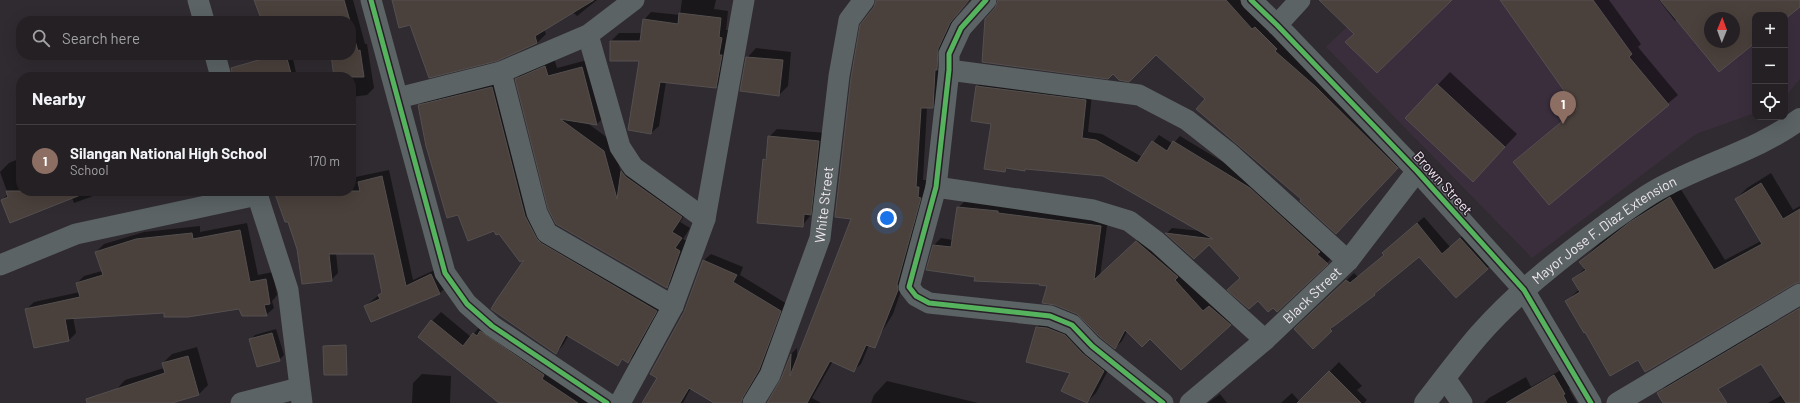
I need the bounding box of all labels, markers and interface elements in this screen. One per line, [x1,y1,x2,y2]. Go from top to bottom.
north arrow [1704,12,1740,48]
map controls [1752,12,1788,120]
button: + [1752,12,1788,48]
search box [16,16,356,60]
icon: search [30,27,52,49]
text: Search here [62,29,140,47]
button: − [1752,48,1788,84]
button: locate [1752,84,1788,120]
text: Nearby [32,88,86,108]
pin: 1 [1550,91,1576,124]
text: Silangan National High School [70,144,267,162]
street label: Brown Street [1410,147,1476,218]
text: 1 [43,153,47,169]
text: 170 m [309,153,340,169]
text: School [70,162,108,178]
street label: White Street [810,166,836,244]
street label: Mayor Jose F. Diaz Extension [1528,172,1679,287]
your location [877,208,897,228]
street label: Black Street [1279,263,1345,327]

